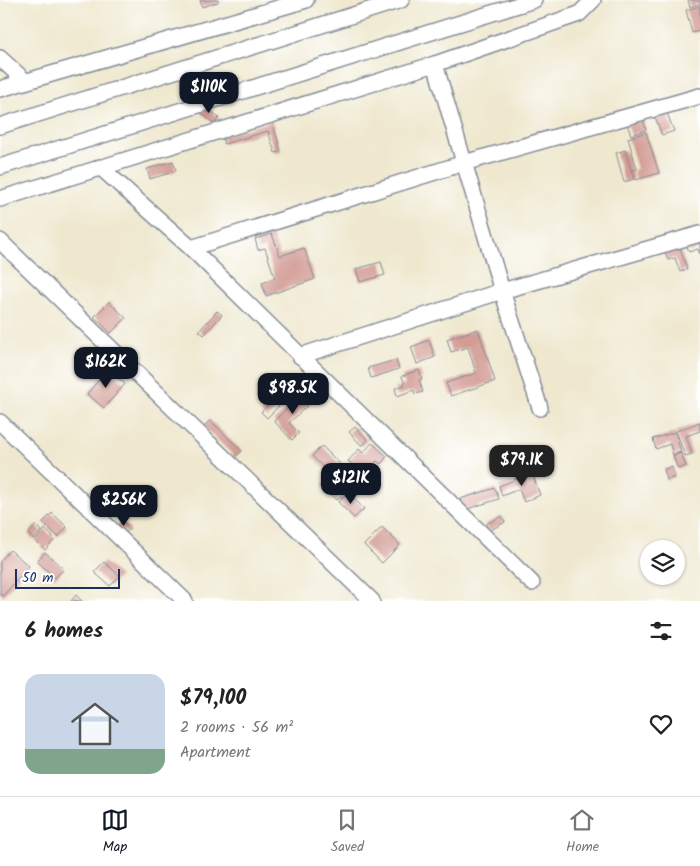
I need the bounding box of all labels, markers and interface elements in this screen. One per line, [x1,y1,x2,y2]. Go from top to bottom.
pin: $110K [174,72,244,114]
text: $110K [191,75,227,100]
pin: $162K [71,346,141,389]
text: $162K [85,350,127,375]
pin: $98.5K [252,372,334,415]
text: $98.5K [269,376,317,401]
pin: $79.1K [481,444,563,487]
text: $79.1K [500,448,544,473]
pin: $121K [316,462,386,505]
text: $121K [332,466,370,491]
pin: $256K [89,484,159,527]
text: $256K [101,488,147,513]
map controls [640,540,685,585]
button: layers [640,540,685,585]
scale bar [15,566,120,589]
text: 50 m [22,567,53,589]
text: 6 homes [25,615,103,648]
icon: filters [647,617,675,645]
text: $79,100 [180,682,246,715]
icon: home [65,694,125,754]
icon: heart [647,710,675,738]
text: 2 rooms · 56 m² [180,715,293,740]
text: Apartment [180,740,251,765]
tab: Map [101,806,129,858]
tab: Saved [331,806,364,858]
tab: Home [566,806,599,858]

